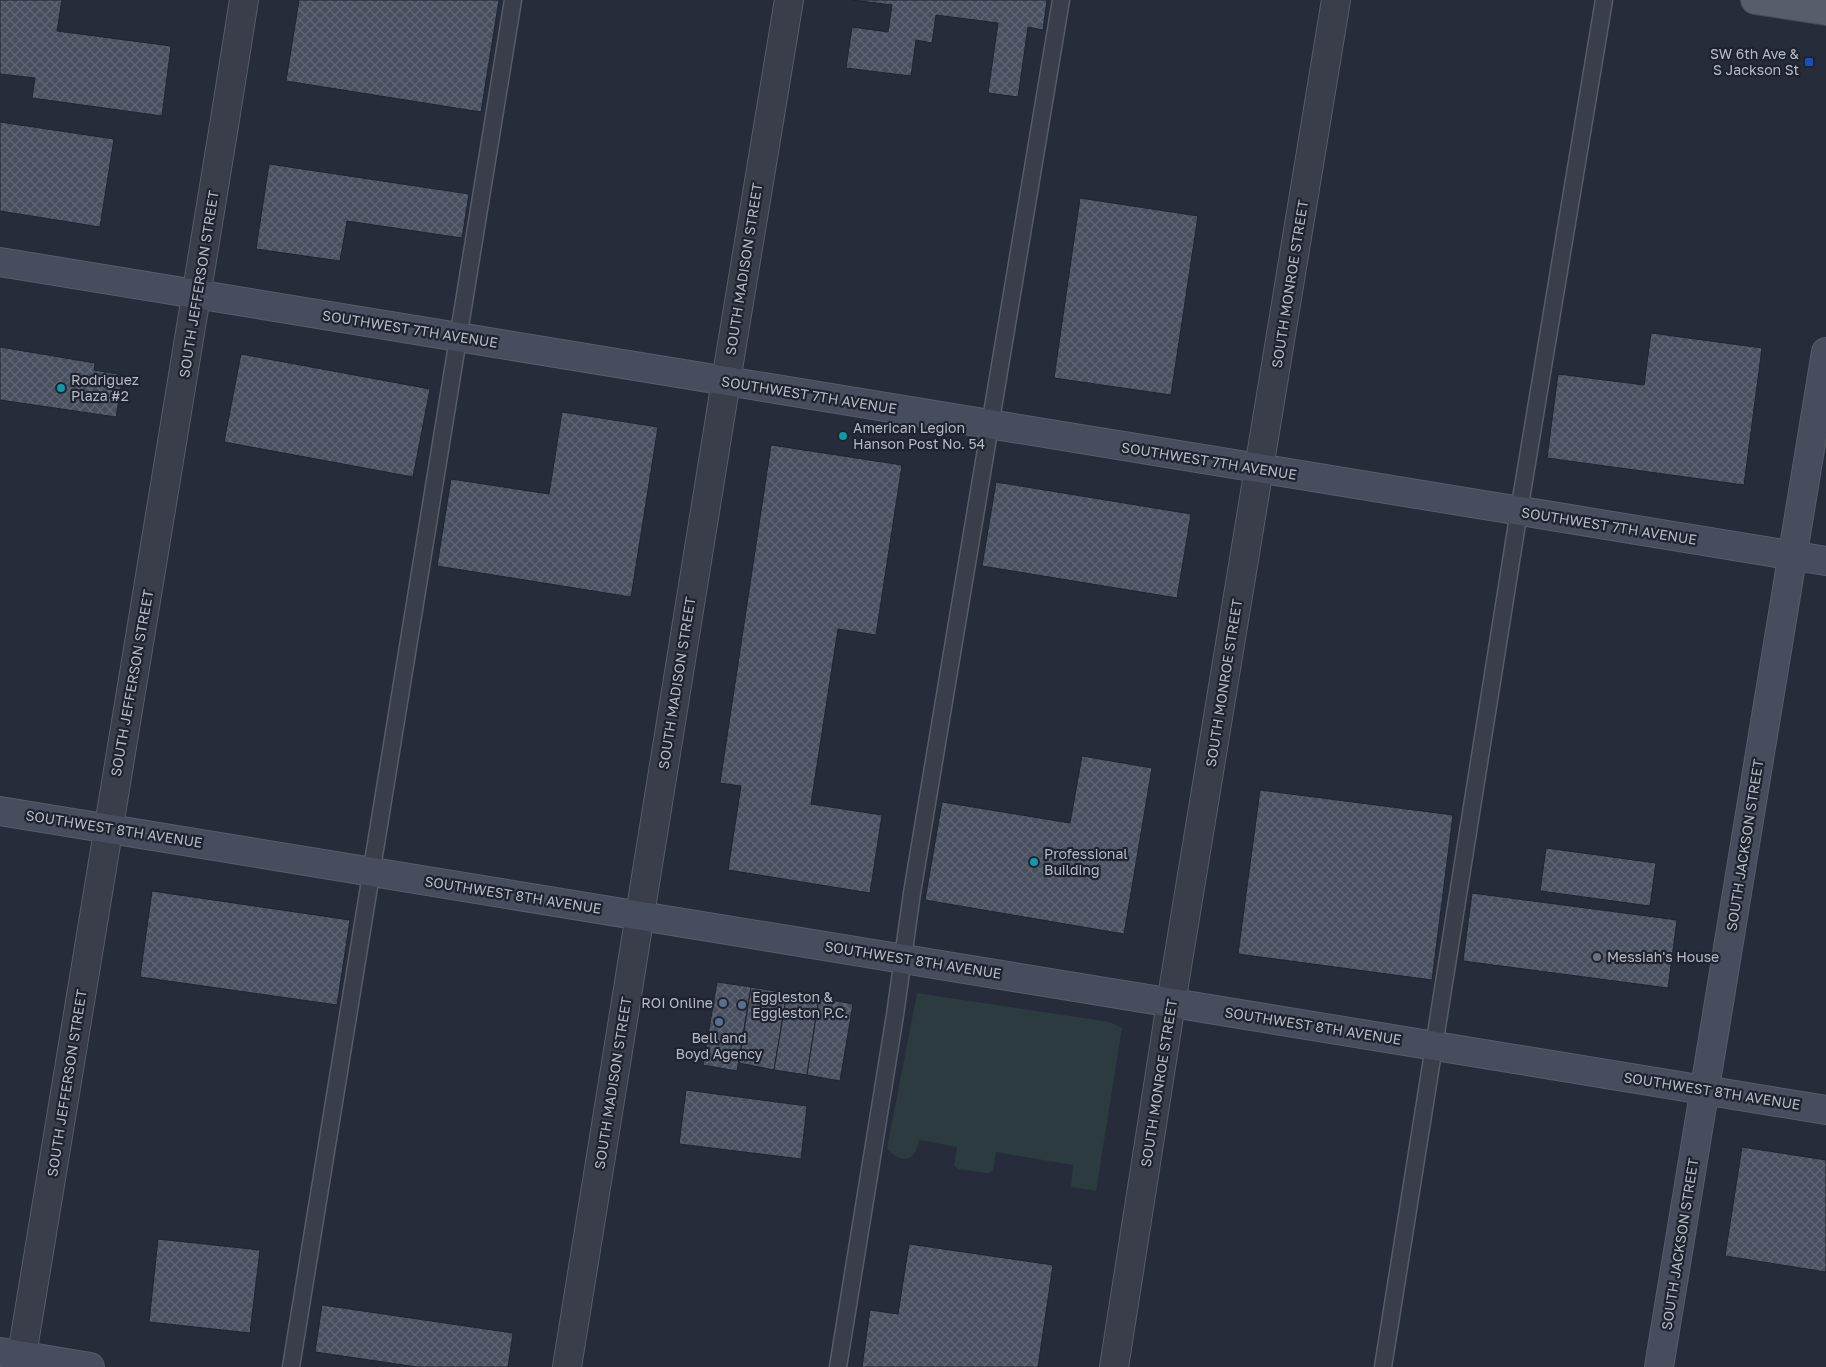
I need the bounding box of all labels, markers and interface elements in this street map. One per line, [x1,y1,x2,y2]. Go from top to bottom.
place label: SW 6th Ave & S Jackson St [1710,45,1800,78]
marker: SW 6th Ave & S Jackson St [1803,56,1815,68]
street label: SOUTH MADISON STREET [721,181,766,356]
street label: SOUTH JEFFERSON STREET [175,189,222,379]
street label: SOUTH MONROE STREET [1268,198,1311,369]
street label: SOUTHWEST 7TH AVENUE [321,306,499,351]
place label: Rodriguez Plaza #2 [71,371,139,404]
street label: SOUTHWEST 7TH AVENUE [720,372,898,417]
marker: Rodriguez Plaza #2 [55,382,67,394]
place label: American Legion Hanson Post No. 54 [853,419,985,452]
marker: American Legion Hanson Post No. 54 [837,430,849,442]
street label: SOUTHWEST 7TH AVENUE [1120,438,1298,483]
street label: SOUTHWEST 7TH AVENUE [1520,503,1698,548]
street label: SOUTH JEFFERSON STREET [107,588,156,778]
street label: SOUTH MADISON STREET [654,595,699,770]
street label: SOUTH MONROE STREET [1202,597,1245,768]
street label: SOUTH JACKSON STREET [1722,757,1767,932]
street label: SOUTHWEST 8TH AVENUE [25,806,204,851]
place label: Professional Building [1044,845,1128,878]
marker: Professional Building [1028,856,1040,868]
street label: SOUTHWEST 8TH AVENUE [424,872,603,917]
street label: SOUTHWEST 8TH AVENUE [824,937,1003,982]
place label: Messiah's House [1607,948,1719,965]
marker: Messiah's House [1591,951,1603,963]
street label: SOUTH JEFFERSON STREET [43,988,90,1178]
place label: Eggleston & Eggleston P.C. [752,988,848,1021]
place label: ROI Online [641,994,713,1011]
street label: SOUTH MADISON STREET [590,995,635,1170]
marker: ROI Online [717,997,729,1009]
street label: SOUTH MONROE STREET [1137,997,1180,1168]
marker: Eggleston & Eggleston P.C. [736,999,748,1011]
street label: SOUTHWEST 8TH AVENUE [1224,1003,1403,1048]
marker: Bell and Boyd Agency [713,1016,725,1028]
place label: Bell and Boyd Agency [676,1029,763,1062]
street label: SOUTHWEST 8TH AVENUE [1623,1068,1802,1113]
street label: SOUTH JACKSON STREET [1657,1156,1702,1331]

